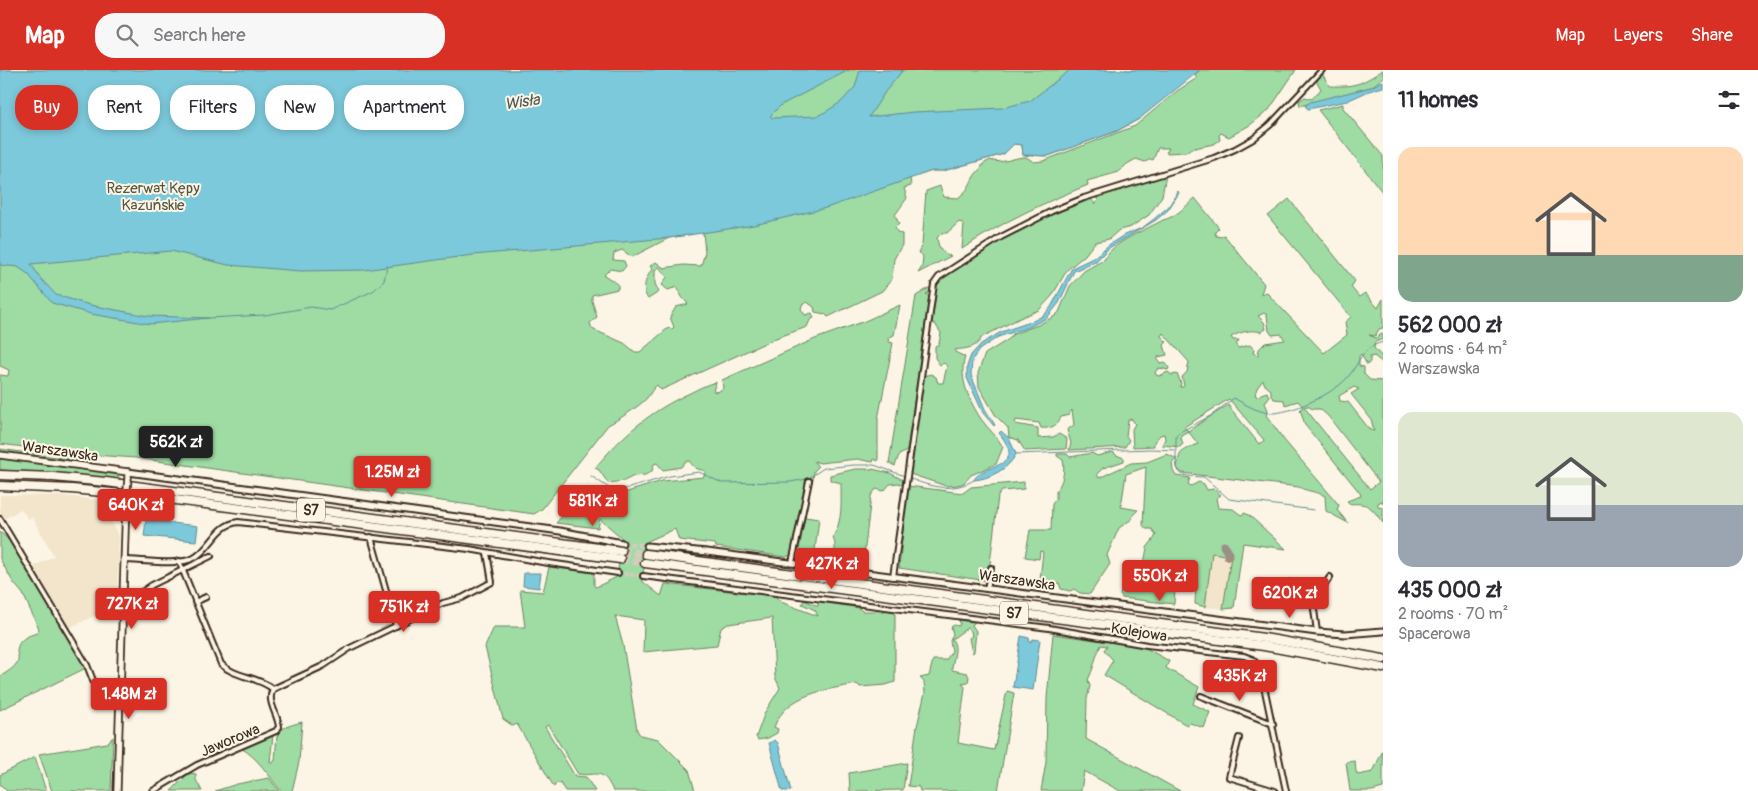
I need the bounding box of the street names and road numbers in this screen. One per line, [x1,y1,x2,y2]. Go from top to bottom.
street label: Warszawska [21,437,99,466]
road number: S7 [297,498,325,522]
street label: Warszawska [978,566,1056,595]
road number: S7 [1000,602,1028,624]
street label: Kolejowa [1110,619,1168,646]
street label: Jaworowa [198,720,263,761]

